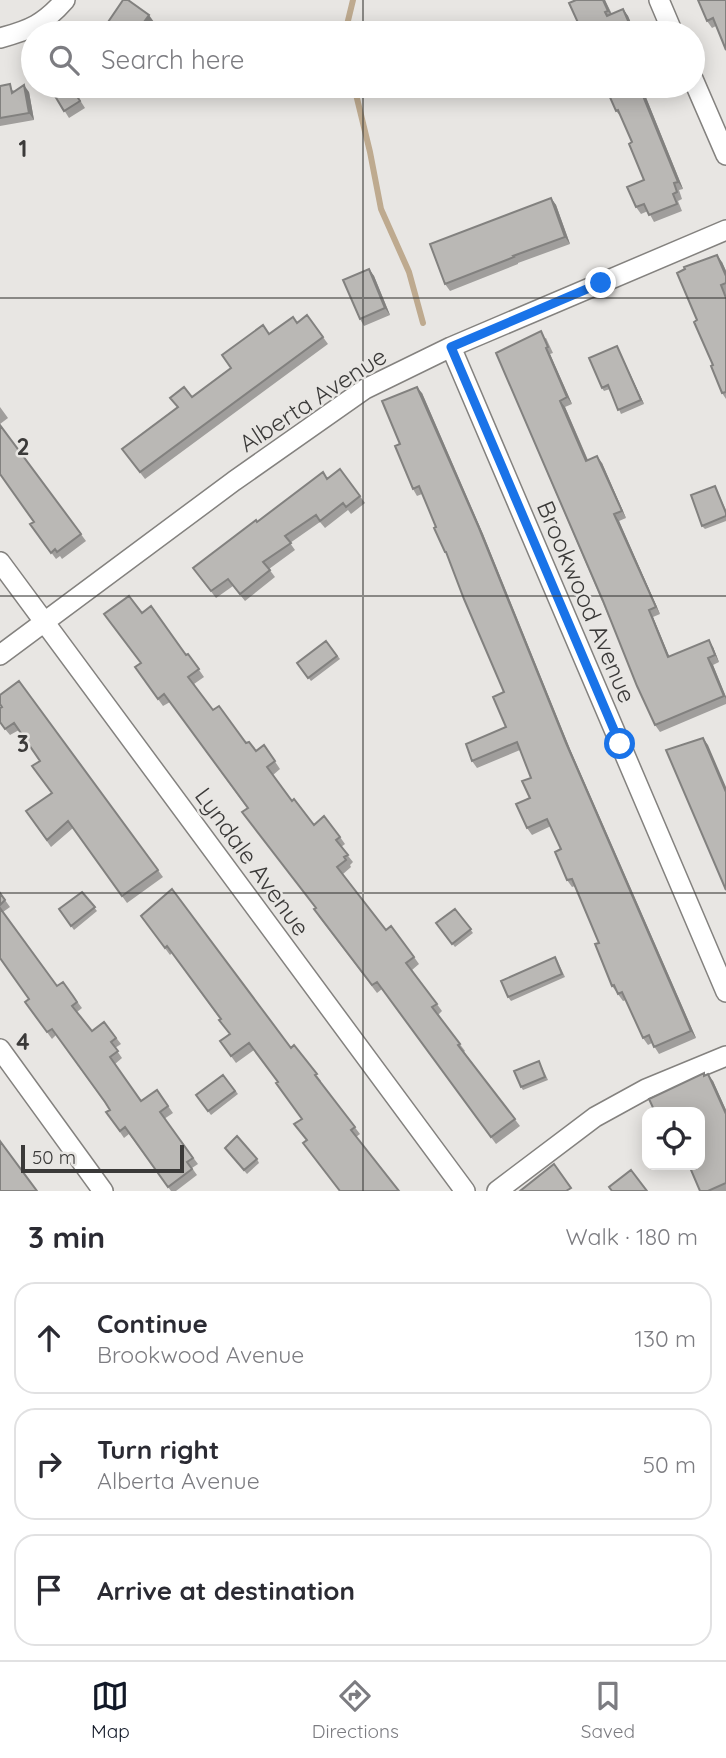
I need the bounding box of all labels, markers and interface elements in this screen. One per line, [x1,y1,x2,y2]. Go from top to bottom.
search box [21,21,705,98]
icon: search [45,41,83,79]
text: Search here [101,43,245,76]
text: 1 [19,134,27,163]
route end [585,267,616,298]
street label: Alberta Avenue [233,340,392,458]
text: 2 [16,432,30,461]
street label: Brookwood Avenue [531,496,643,707]
route start [604,728,635,759]
text: 3 [17,729,29,758]
street label: Lyndale Avenue [189,781,317,942]
text: 4 [16,1027,30,1056]
map controls [642,1107,705,1170]
button: locate [642,1107,705,1170]
scale bar [21,1142,184,1174]
text: 50 m [32,1145,76,1169]
text: 3 min [28,1218,105,1256]
text: Walk · 180 m [566,1222,698,1251]
text: Continue [97,1307,208,1340]
icon: ahead [30,1319,68,1357]
text: 130 m [634,1324,696,1353]
text: Brookwood Avenue [97,1340,304,1369]
text: Turn right [97,1433,219,1466]
icon: right [30,1445,68,1483]
text: 50 m [643,1450,696,1479]
text: Alberta Avenue [97,1466,260,1495]
icon: arrive [30,1571,68,1609]
text: Arrive at destination [97,1574,355,1607]
tab: Map [91,1677,130,1743]
tab: Directions [312,1677,399,1743]
tab: Saved [581,1677,635,1743]

